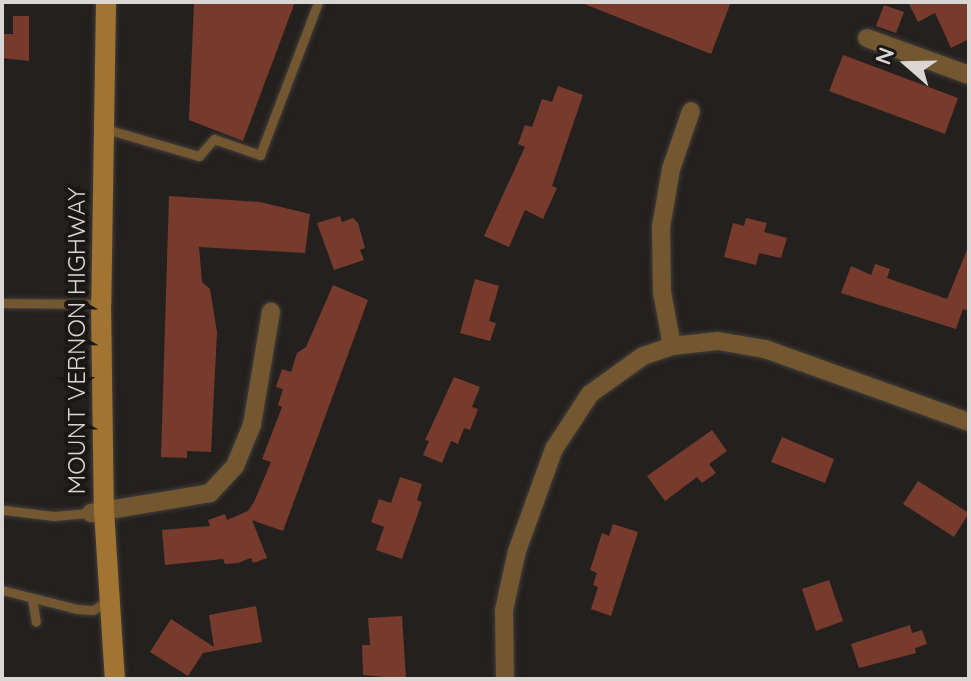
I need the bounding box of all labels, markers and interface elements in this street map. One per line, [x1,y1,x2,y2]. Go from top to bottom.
north arrow [867,24,947,104]
text: N [869,43,900,68]
street label: MOUNT VERNON HIGHWAY [63,187,91,495]

